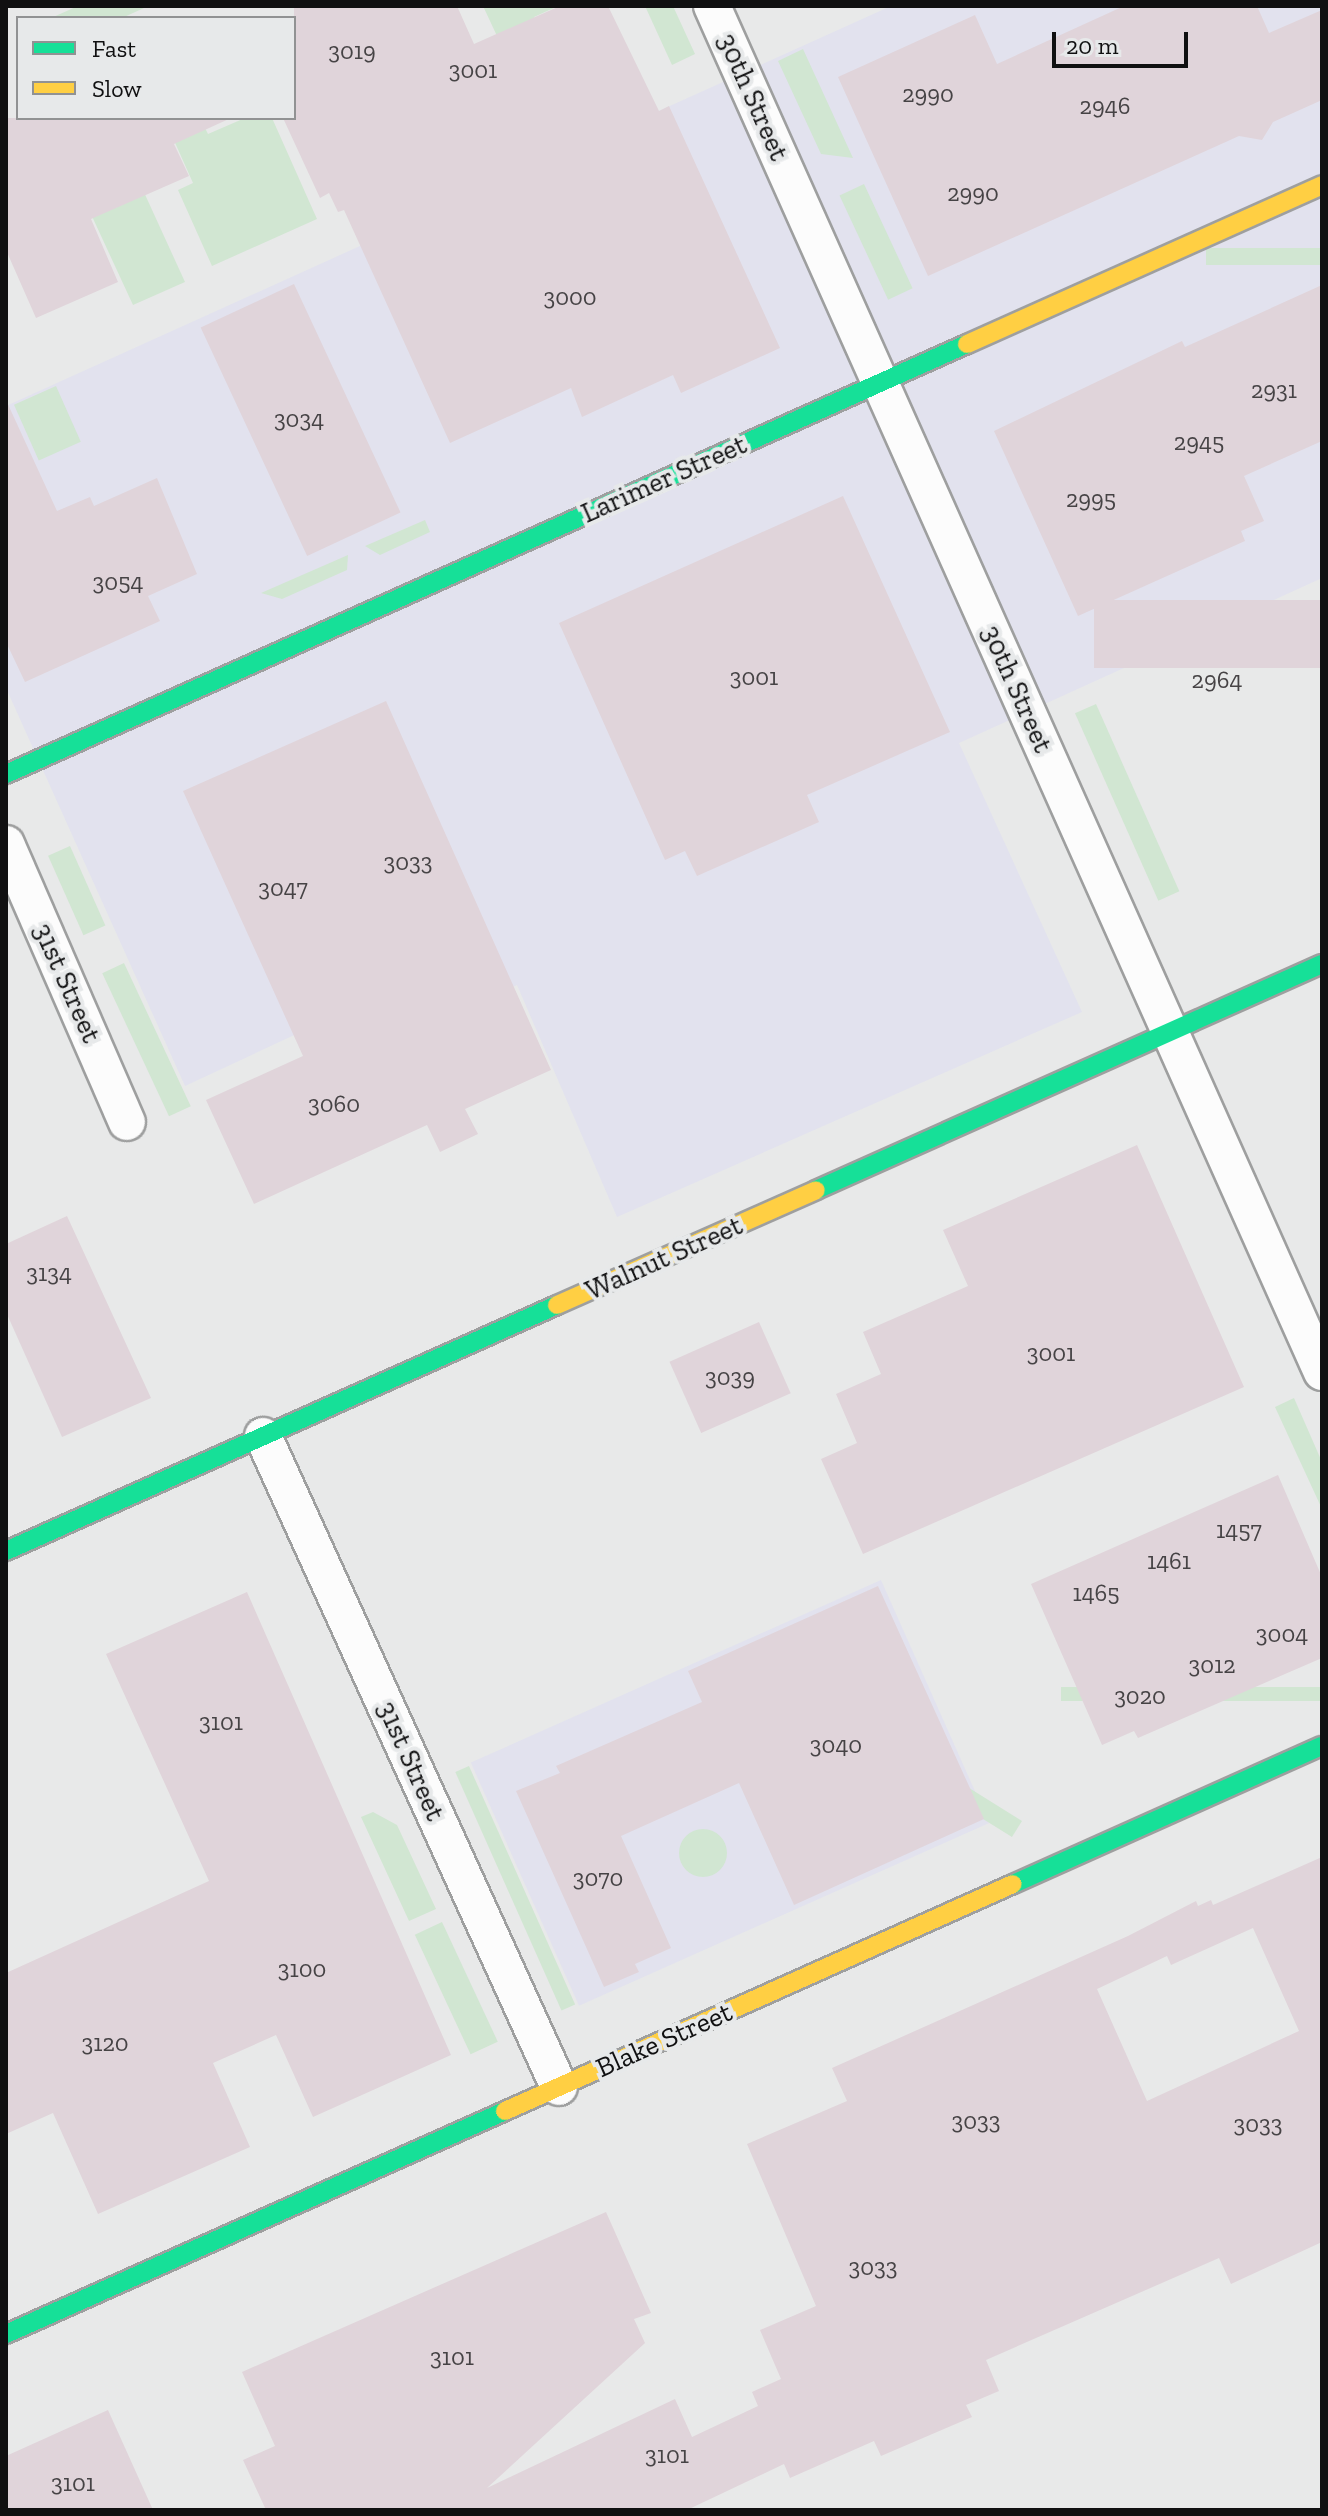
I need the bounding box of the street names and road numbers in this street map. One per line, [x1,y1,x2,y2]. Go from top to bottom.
street label: 30th Street [710,28,796,166]
street label: Larimer Street [576,428,752,530]
street label: 30th Street [974,620,1060,758]
street label: 31st Street [26,918,108,1048]
street label: Walnut Street [580,1208,748,1308]
street label: 31st Street [370,1696,452,1826]
street label: Blake Street [591,1995,737,2085]

